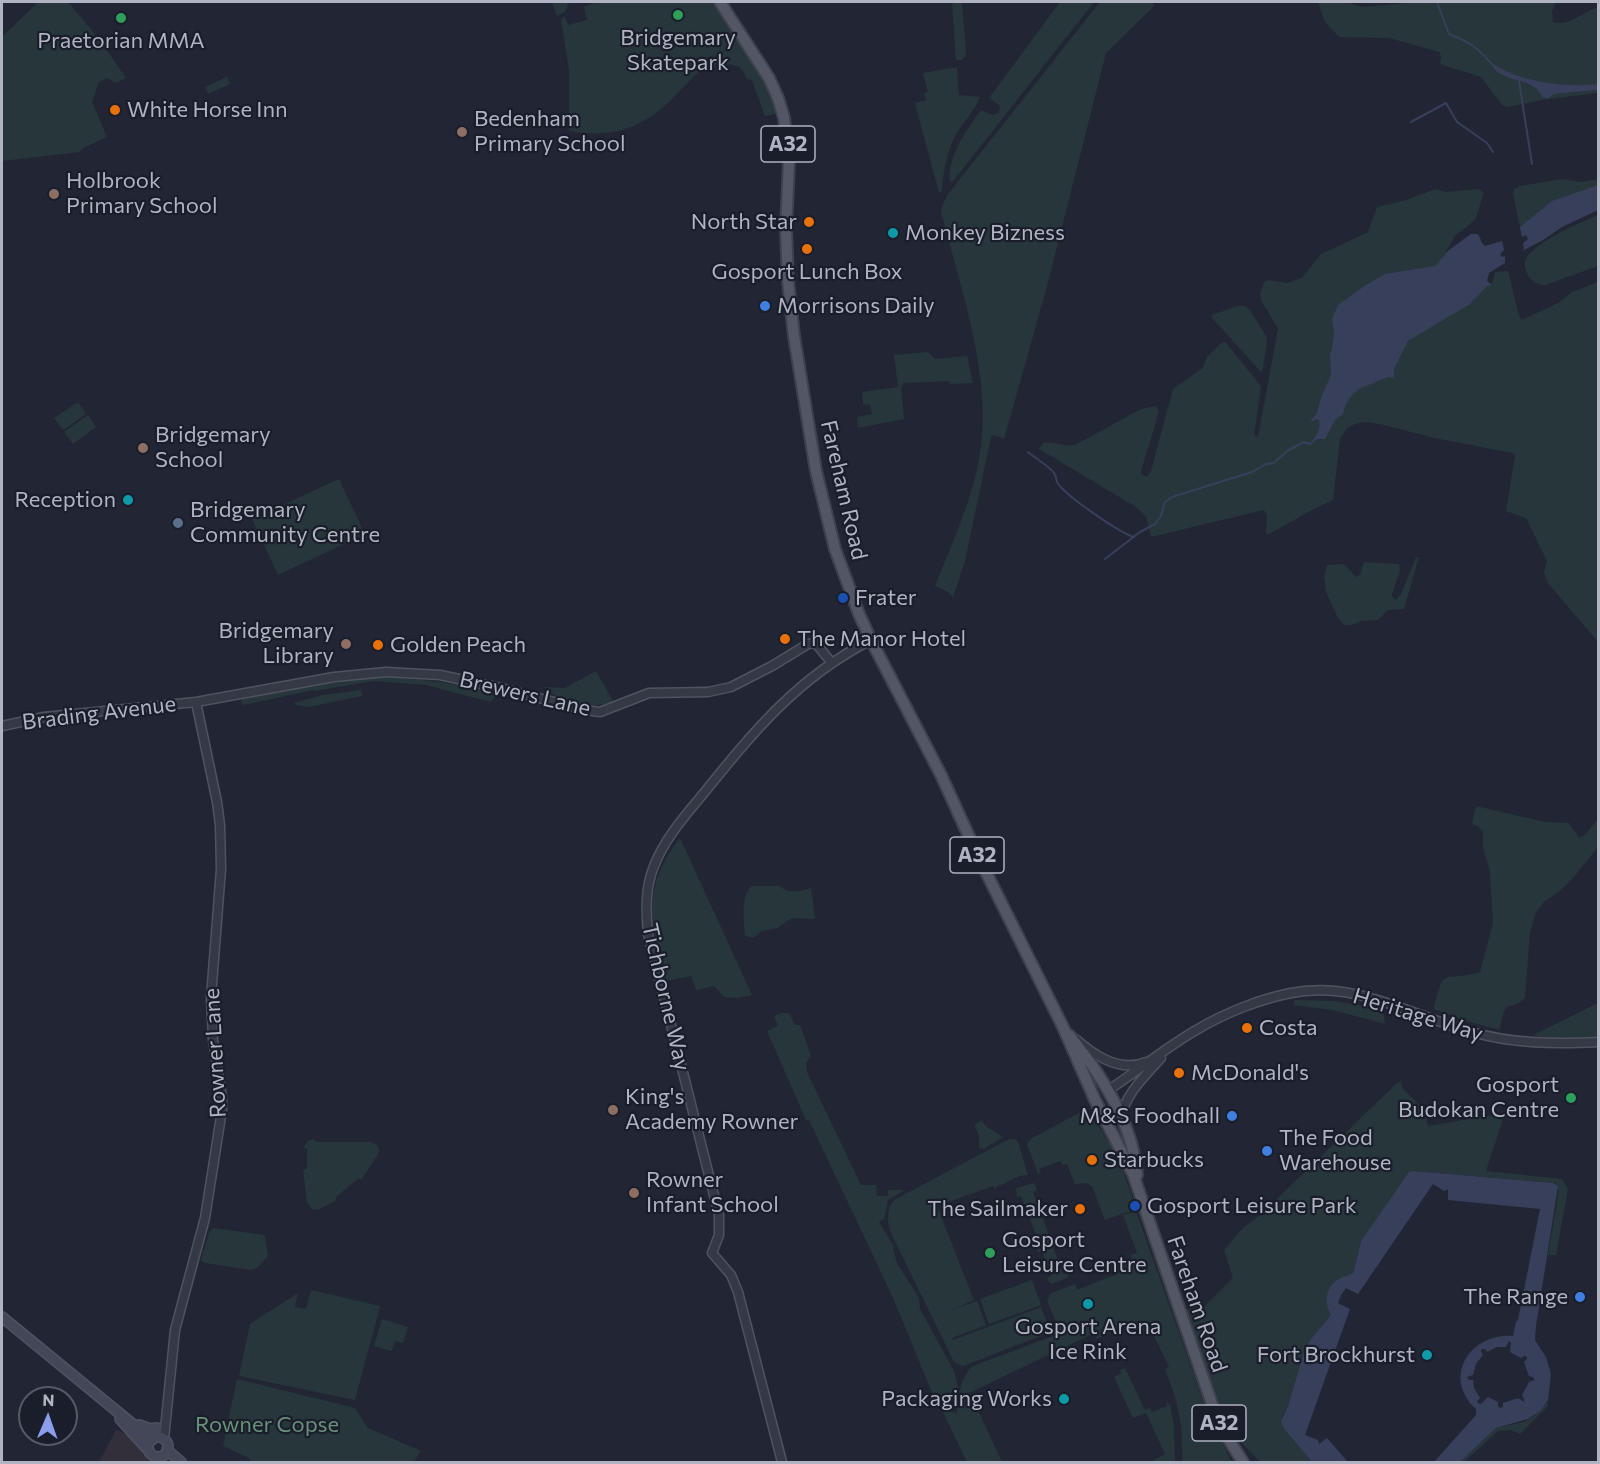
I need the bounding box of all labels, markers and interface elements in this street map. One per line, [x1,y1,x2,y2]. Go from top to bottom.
marker: Bridgemary Skatepark [671,8,685,22]
marker: Praetorian MMA [114,11,128,25]
place label: Bridgemary Skatepark [620,25,736,76]
place label: Praetorian MMA [37,28,205,54]
place label: White Horse Inn [127,97,288,123]
marker: White Horse Inn [108,103,122,117]
place label: Bedenham Primary School [474,106,626,158]
marker: Bedenham Primary School [455,125,469,139]
road number: A32 [761,126,815,162]
place label: Holbrook Primary School [66,168,218,220]
marker: Holbrook Primary School [47,187,61,201]
place label: North Star [691,209,797,235]
marker: North Star [802,215,816,229]
place label: Monkey Bizness [905,220,1065,246]
marker: Monkey Bizness [886,226,900,240]
marker: Gosport Lunch Box [800,242,814,256]
place label: Gosport Lunch Box [712,259,902,285]
place label: Morrisons Daily [777,293,935,319]
marker: Morrisons Daily [758,299,772,313]
street label: Fareham Road [815,418,873,562]
place label: Bridgemary School [155,422,271,474]
marker: Bridgemary School [136,441,150,455]
place label: Reception [15,487,116,513]
marker: Reception [121,493,135,507]
place label: Bridgemary Community Centre [190,497,380,548]
marker: Bridgemary Community Centre [171,516,185,530]
place label: Frater [855,585,917,611]
marker: Frater [836,591,850,605]
place label: Bridgemary Library [218,618,334,670]
place label: The Manor Hotel [797,626,966,652]
place label: Golden Peach [390,632,526,658]
marker: The Manor Hotel [778,632,792,646]
marker: Bridgemary Library [339,637,353,651]
marker: Golden Peach [371,638,385,652]
street label: Brewers Lane [457,666,593,722]
street label: Brading Avenue [21,690,177,736]
road number: A32 [950,837,1004,873]
street label: Tichborne Way [636,921,696,1073]
street label: Heritage Way [1350,983,1486,1047]
street label: Rowner Lane [198,987,232,1119]
place label: Costa [1259,1015,1317,1041]
marker: Costa [1240,1021,1254,1035]
place label: McDonald's [1191,1060,1309,1086]
marker: McDonald's [1172,1066,1186,1080]
place label: Gosport Budokan Centre [1398,1072,1559,1124]
place label: King's Academy Rowner [625,1084,798,1136]
marker: Gosport Budokan Centre [1564,1091,1578,1105]
marker: King's Academy Rowner [606,1103,620,1117]
place label: M&S Foodhall [1079,1103,1220,1129]
marker: M&S Foodhall [1225,1109,1239,1123]
place label: The Food Warehouse [1279,1125,1391,1176]
marker: The Food Warehouse [1260,1144,1274,1158]
place label: Starbucks [1104,1147,1204,1173]
marker: Starbucks [1085,1153,1099,1167]
place label: Rowner Infant School [646,1167,779,1218]
marker: Rowner Infant School [627,1186,641,1200]
place label: Gosport Leisure Park [1147,1193,1357,1219]
place label: The Sailmaker [927,1196,1068,1222]
marker: Gosport Leisure Park [1128,1199,1142,1213]
marker: The Sailmaker [1073,1202,1087,1216]
place label: Gosport Leisure Centre [1002,1227,1147,1278]
street label: Fareham Road [1161,1232,1233,1376]
marker: Gosport Leisure Centre [983,1246,997,1260]
place label: The Range [1463,1284,1568,1310]
marker: The Range [1573,1290,1587,1304]
marker: Gosport Arena Ice Rink [1081,1297,1095,1311]
place label: Gosport Arena Ice Rink [1015,1314,1161,1366]
place label: Fort Brockhurst [1257,1342,1415,1368]
marker: Fort Brockhurst [1420,1348,1434,1362]
north arrow [18,1386,78,1446]
place label: Packaging Works [881,1386,1052,1412]
text: N [42,1390,55,1409]
marker: Packaging Works [1057,1392,1071,1406]
road number: A32 [1192,1405,1246,1441]
park label: Rowner Copse [195,1412,339,1438]

